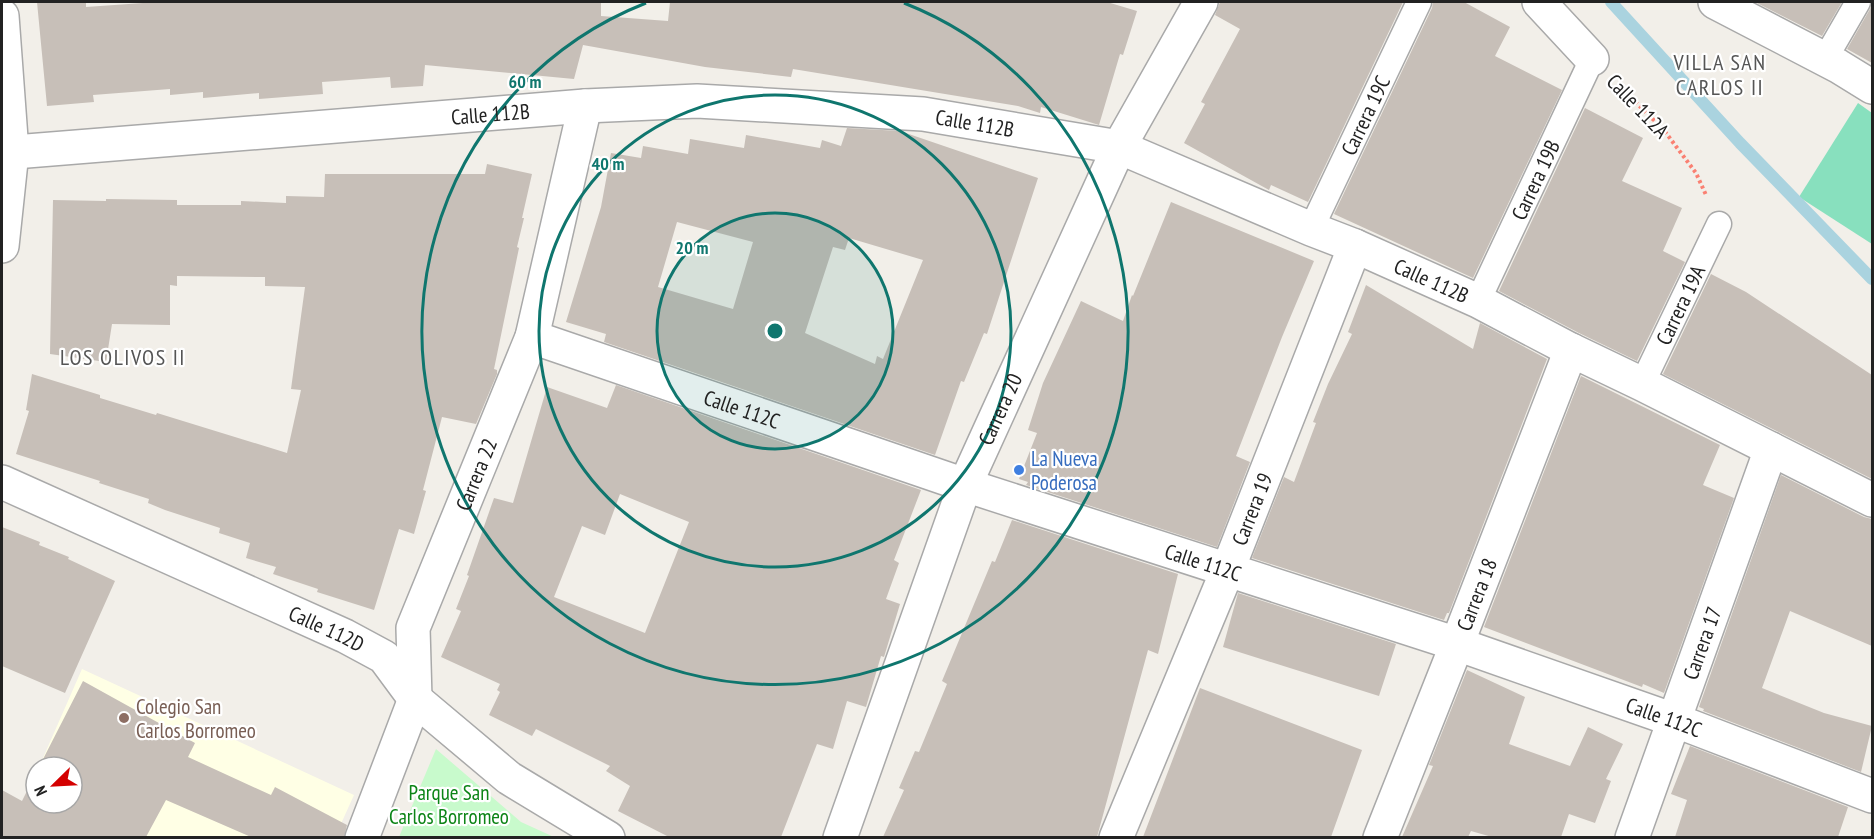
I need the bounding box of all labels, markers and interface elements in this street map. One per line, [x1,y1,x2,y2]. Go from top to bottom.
district label: VILLA SAN CARLOS II [1672,48,1767,101]
street label: Calle 112A [1601,68,1675,144]
text: 60 m [509,70,541,93]
street label: Carrera 19C [1335,71,1396,159]
street label: Calle 112B [450,97,531,130]
street label: Calle 112B [934,103,1016,143]
street label: Carrera 19B [1505,135,1566,224]
text: 40 m [592,152,624,175]
text: 20 m [676,236,708,259]
street label: Calle 112B [1390,252,1473,309]
street label: Carrera 19A [1649,260,1711,349]
centre of rings [765,321,785,341]
district label: LOS OLIVOS II [60,343,186,371]
street label: Carrera 20 [972,369,1028,449]
street label: Calle 112C [700,383,784,434]
street label: Carrera 22 [449,434,503,514]
place label: La Nueva Poderosa [1031,445,1098,496]
marker: La Nueva Poderosa [1012,463,1026,477]
street label: Carrera 19 [1225,469,1278,549]
street label: Calle 112C [1162,537,1245,587]
street label: Carrera 18 [1450,554,1502,634]
street label: Calle 112D [285,599,369,657]
street label: Carrera 17 [1676,603,1727,683]
street label: Calle 112C [1622,691,1706,743]
place label: Colegio San Carlos Borromeo [136,693,256,744]
marker: Colegio San Carlos Borromeo [117,711,131,725]
north arrow [24,755,84,815]
park label: Parque San Carlos Borromeo [389,779,509,830]
text: N [29,783,51,799]

